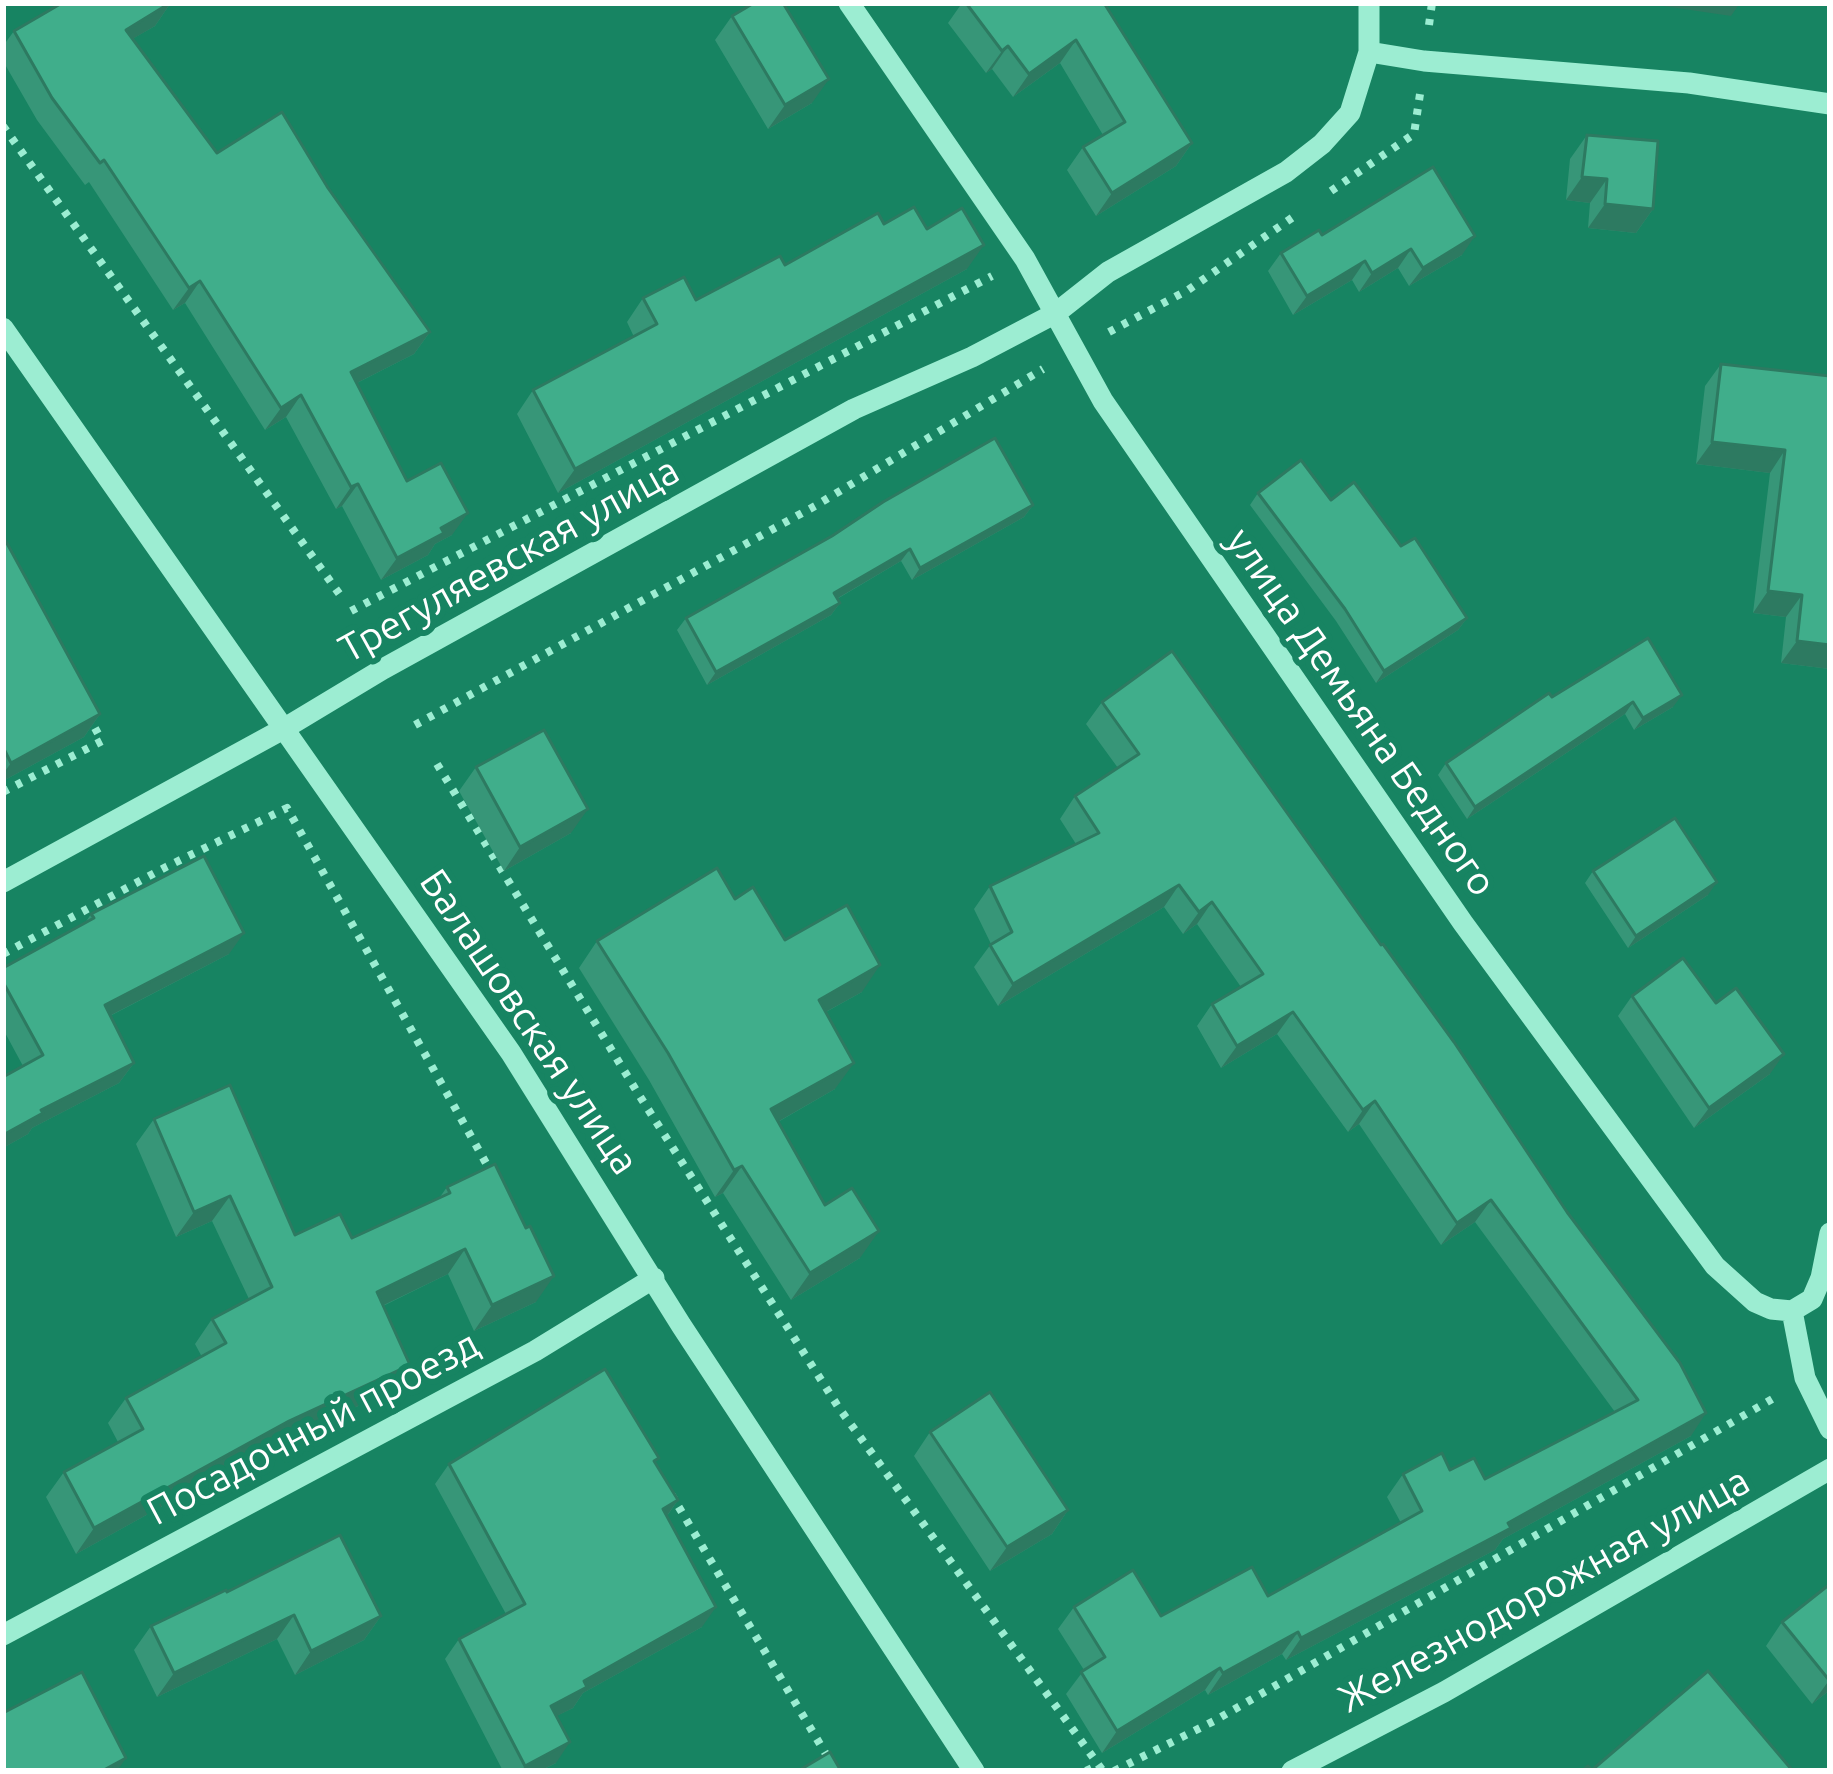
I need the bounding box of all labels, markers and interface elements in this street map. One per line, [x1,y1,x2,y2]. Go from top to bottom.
street label: Трегуляевская улица [331,447,687,673]
street label: улица Демьяна Бедного [1216,519,1506,905]
street label: Балашовская улица [410,861,648,1183]
street label: Посадочный проезд [139,1321,487,1535]
street label: Железнодорожная улица [1330,1457,1758,1723]

